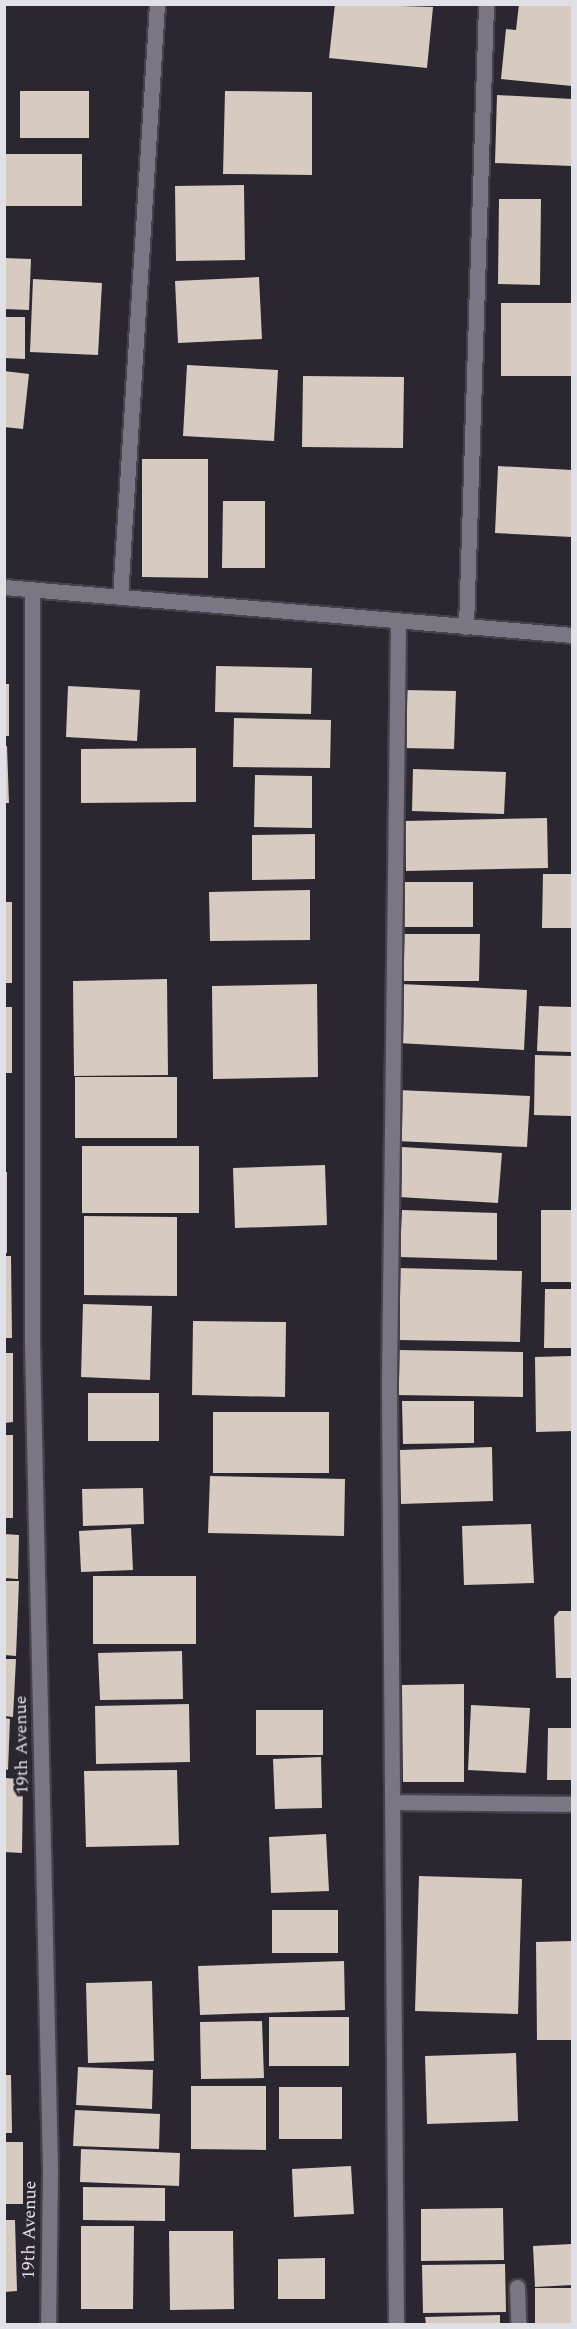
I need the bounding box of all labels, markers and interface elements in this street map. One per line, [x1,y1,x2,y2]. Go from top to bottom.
street label: 19th Avenue [10,1695,34,1795]
street label: 19th Avenue [18,2180,42,2280]

